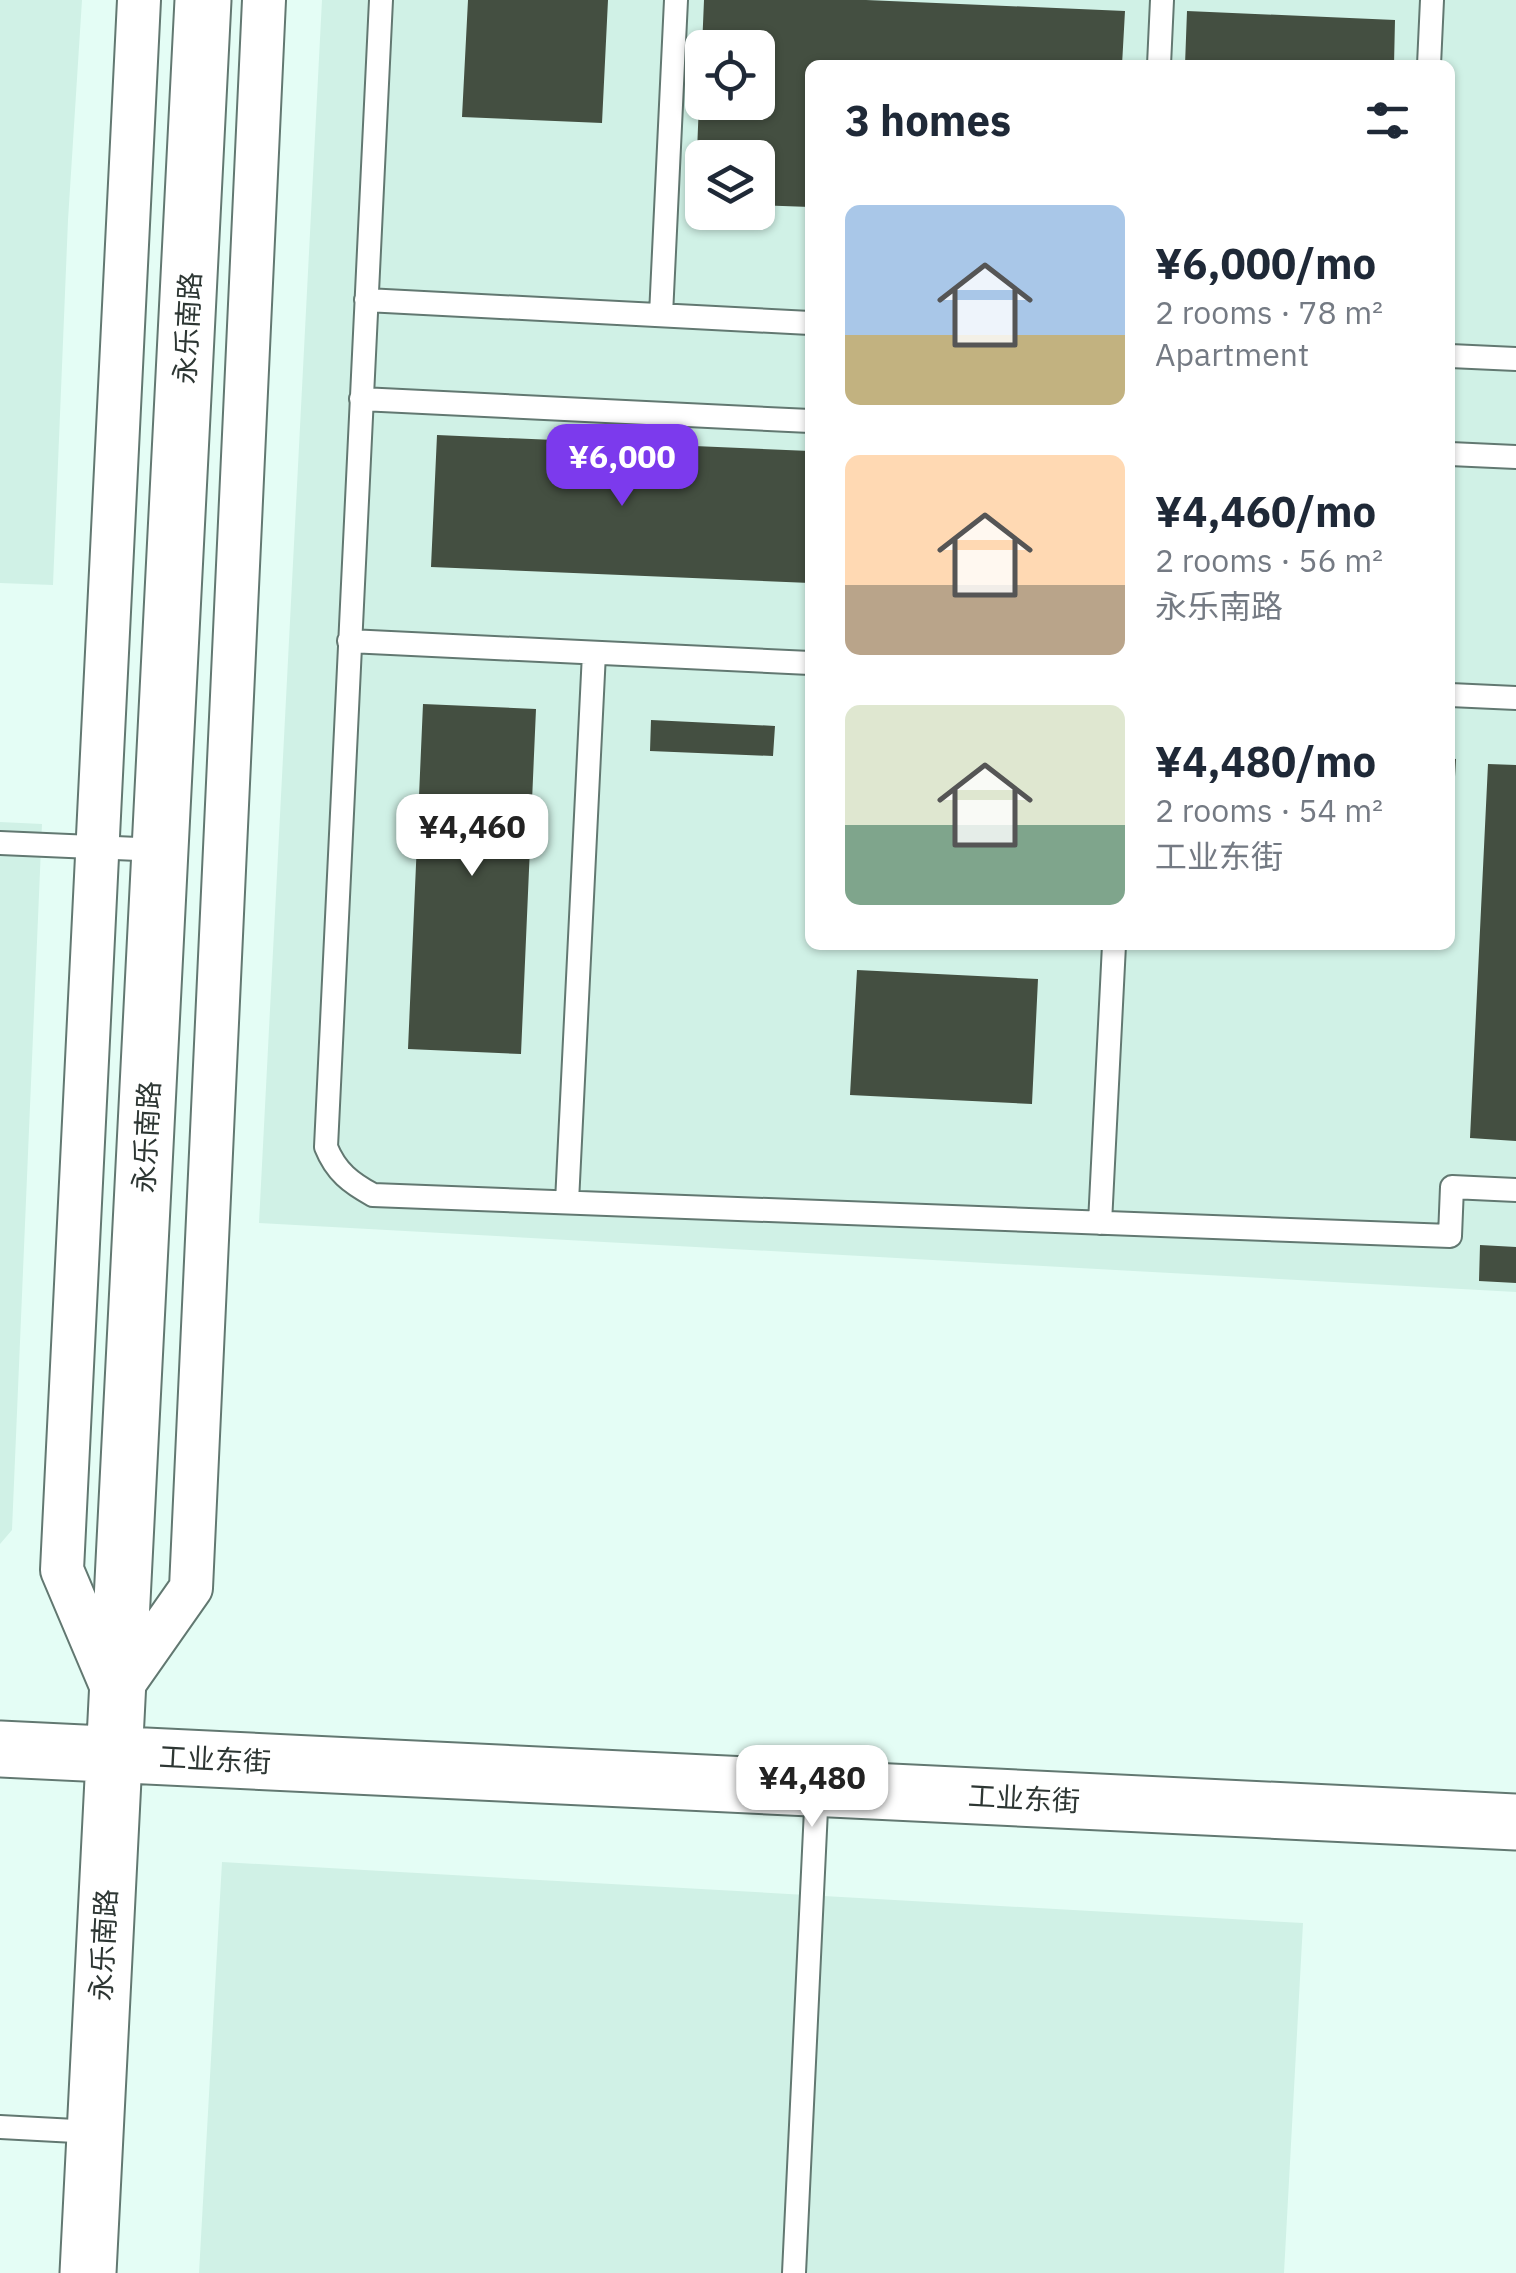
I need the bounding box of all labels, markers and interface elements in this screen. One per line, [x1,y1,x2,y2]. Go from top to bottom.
map controls [685,30,775,230]
button: locate [685,30,775,120]
text: 3 homes [845,93,1011,148]
icon: filters [1360,93,1415,148]
button: layers [685,140,775,230]
text: ¥6,000/mo [1155,236,1376,291]
icon: home [925,245,1045,365]
street label: 永乐南路 [166,271,208,385]
text: 2 rooms · 78 m² [1155,291,1383,333]
text: Apartment [1155,333,1309,375]
pin: ¥6,000 [541,424,703,509]
text: ¥6,000 [568,435,676,477]
text: ¥4,460/mo [1155,484,1376,539]
icon: home [925,495,1045,615]
text: 2 rooms · 56 m² [1155,539,1383,581]
text: 永乐南路 [1155,585,1283,627]
text: ¥4,480/mo [1155,734,1376,789]
icon: home [925,745,1045,865]
text: 2 rooms · 54 m² [1155,789,1383,831]
pin: ¥4,460 [391,794,553,879]
text: ¥4,460 [418,805,526,847]
text: 工业东街 [1155,835,1283,877]
street label: 永乐南路 [125,1080,167,1194]
street label: 工业东街 [158,1738,272,1780]
pin: ¥4,480 [731,1745,893,1830]
text: ¥4,480 [758,1756,866,1798]
street label: 工业东街 [967,1777,1081,1819]
street label: 永乐南路 [82,1888,124,2002]

